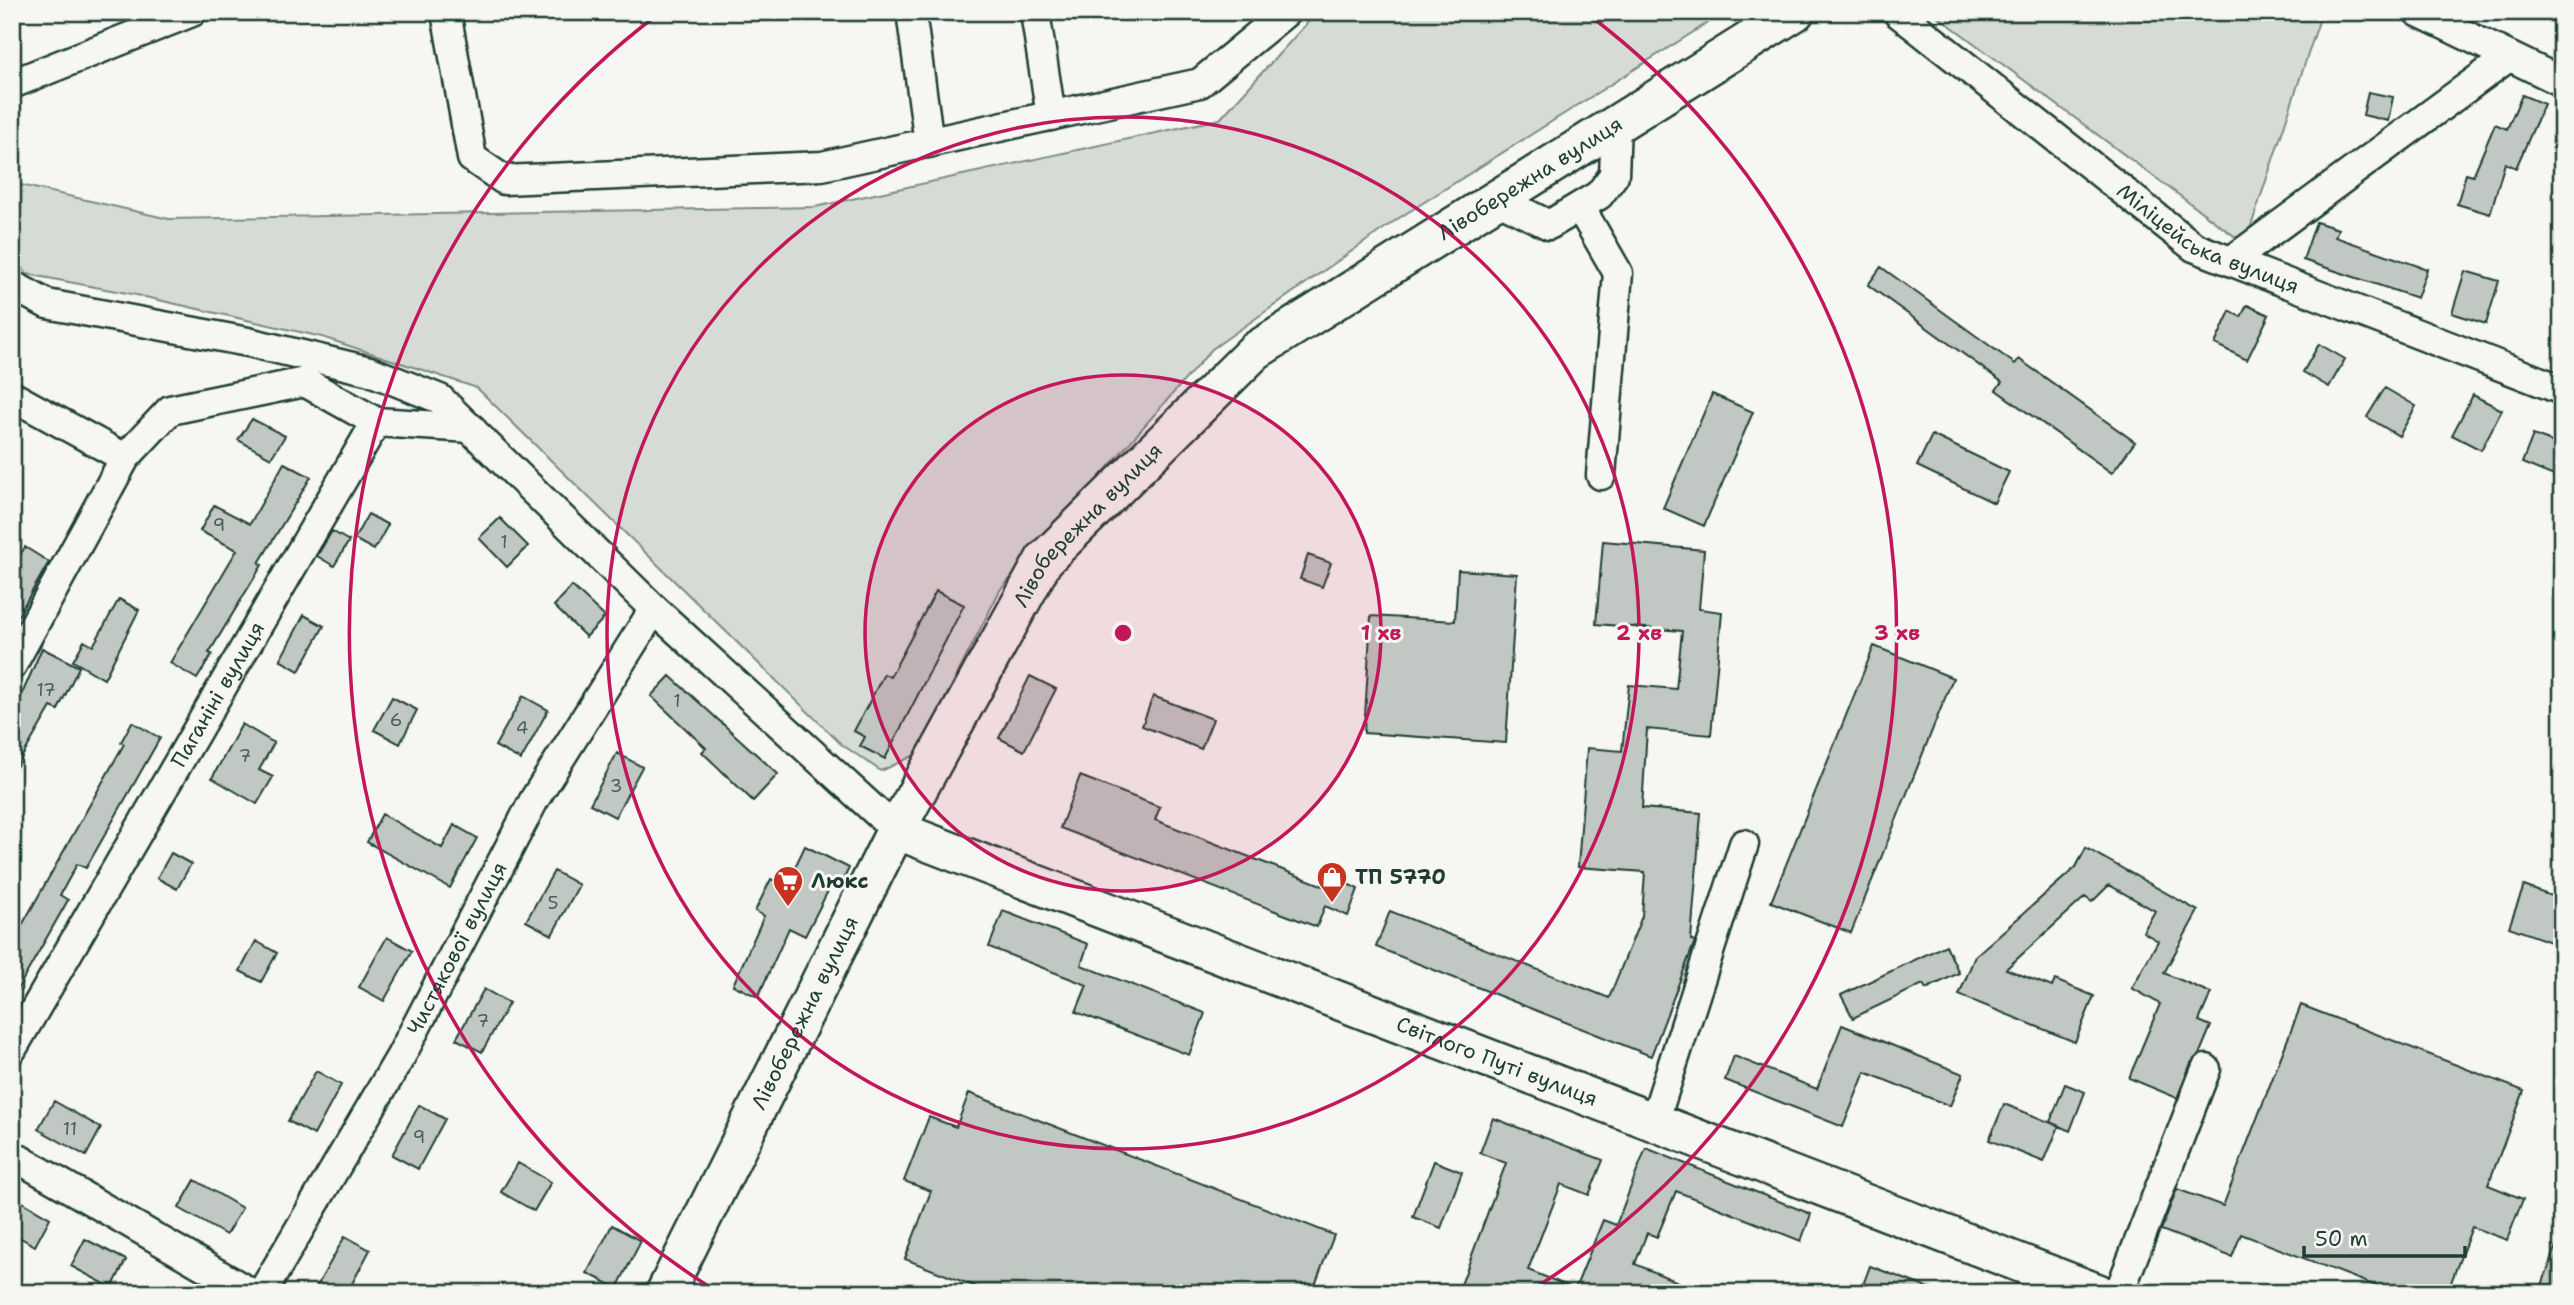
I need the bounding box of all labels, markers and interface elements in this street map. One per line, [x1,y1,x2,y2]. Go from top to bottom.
street label: Лівобережна вулиця [1432,110,1628,247]
street label: Міліцейська вулиця [2111,177,2303,300]
street label: Лівобережна вулиця [1007,437,1168,612]
house number: 9 [213,513,225,537]
house number: 1 [500,530,508,554]
street label: Паганіні вулиця [165,616,271,772]
text: 1 хв [1361,619,1402,647]
text: 2 хв [1616,619,1662,647]
text: 3 хв [1874,619,1920,647]
centre of rings [1111,621,1135,645]
house number: 17 [36,678,56,702]
house number: 1 [673,689,681,713]
house number: 6 [390,708,402,732]
house number: 4 [516,716,528,740]
house number: 7 [239,744,251,768]
house number: 3 [610,774,622,798]
street label: Чистякової вулиця [400,857,513,1040]
shop icon: ТП 5770 [1315,860,1349,904]
place label: ТП 5770 [1355,863,1446,891]
supermarket icon: Люкс [771,864,805,908]
place label: Люкс [811,867,869,895]
house number: 5 [547,891,559,915]
street label: Лівобережна вулиця [745,911,865,1114]
house number: 7 [477,1009,489,1033]
street label: Світлого Путі вулиця [1392,1010,1602,1113]
house number: 11 [63,1117,77,1141]
house number: 9 [413,1125,425,1149]
scale bar [2304,1214,2466,1258]
text: 50 m [2315,1225,2368,1253]

